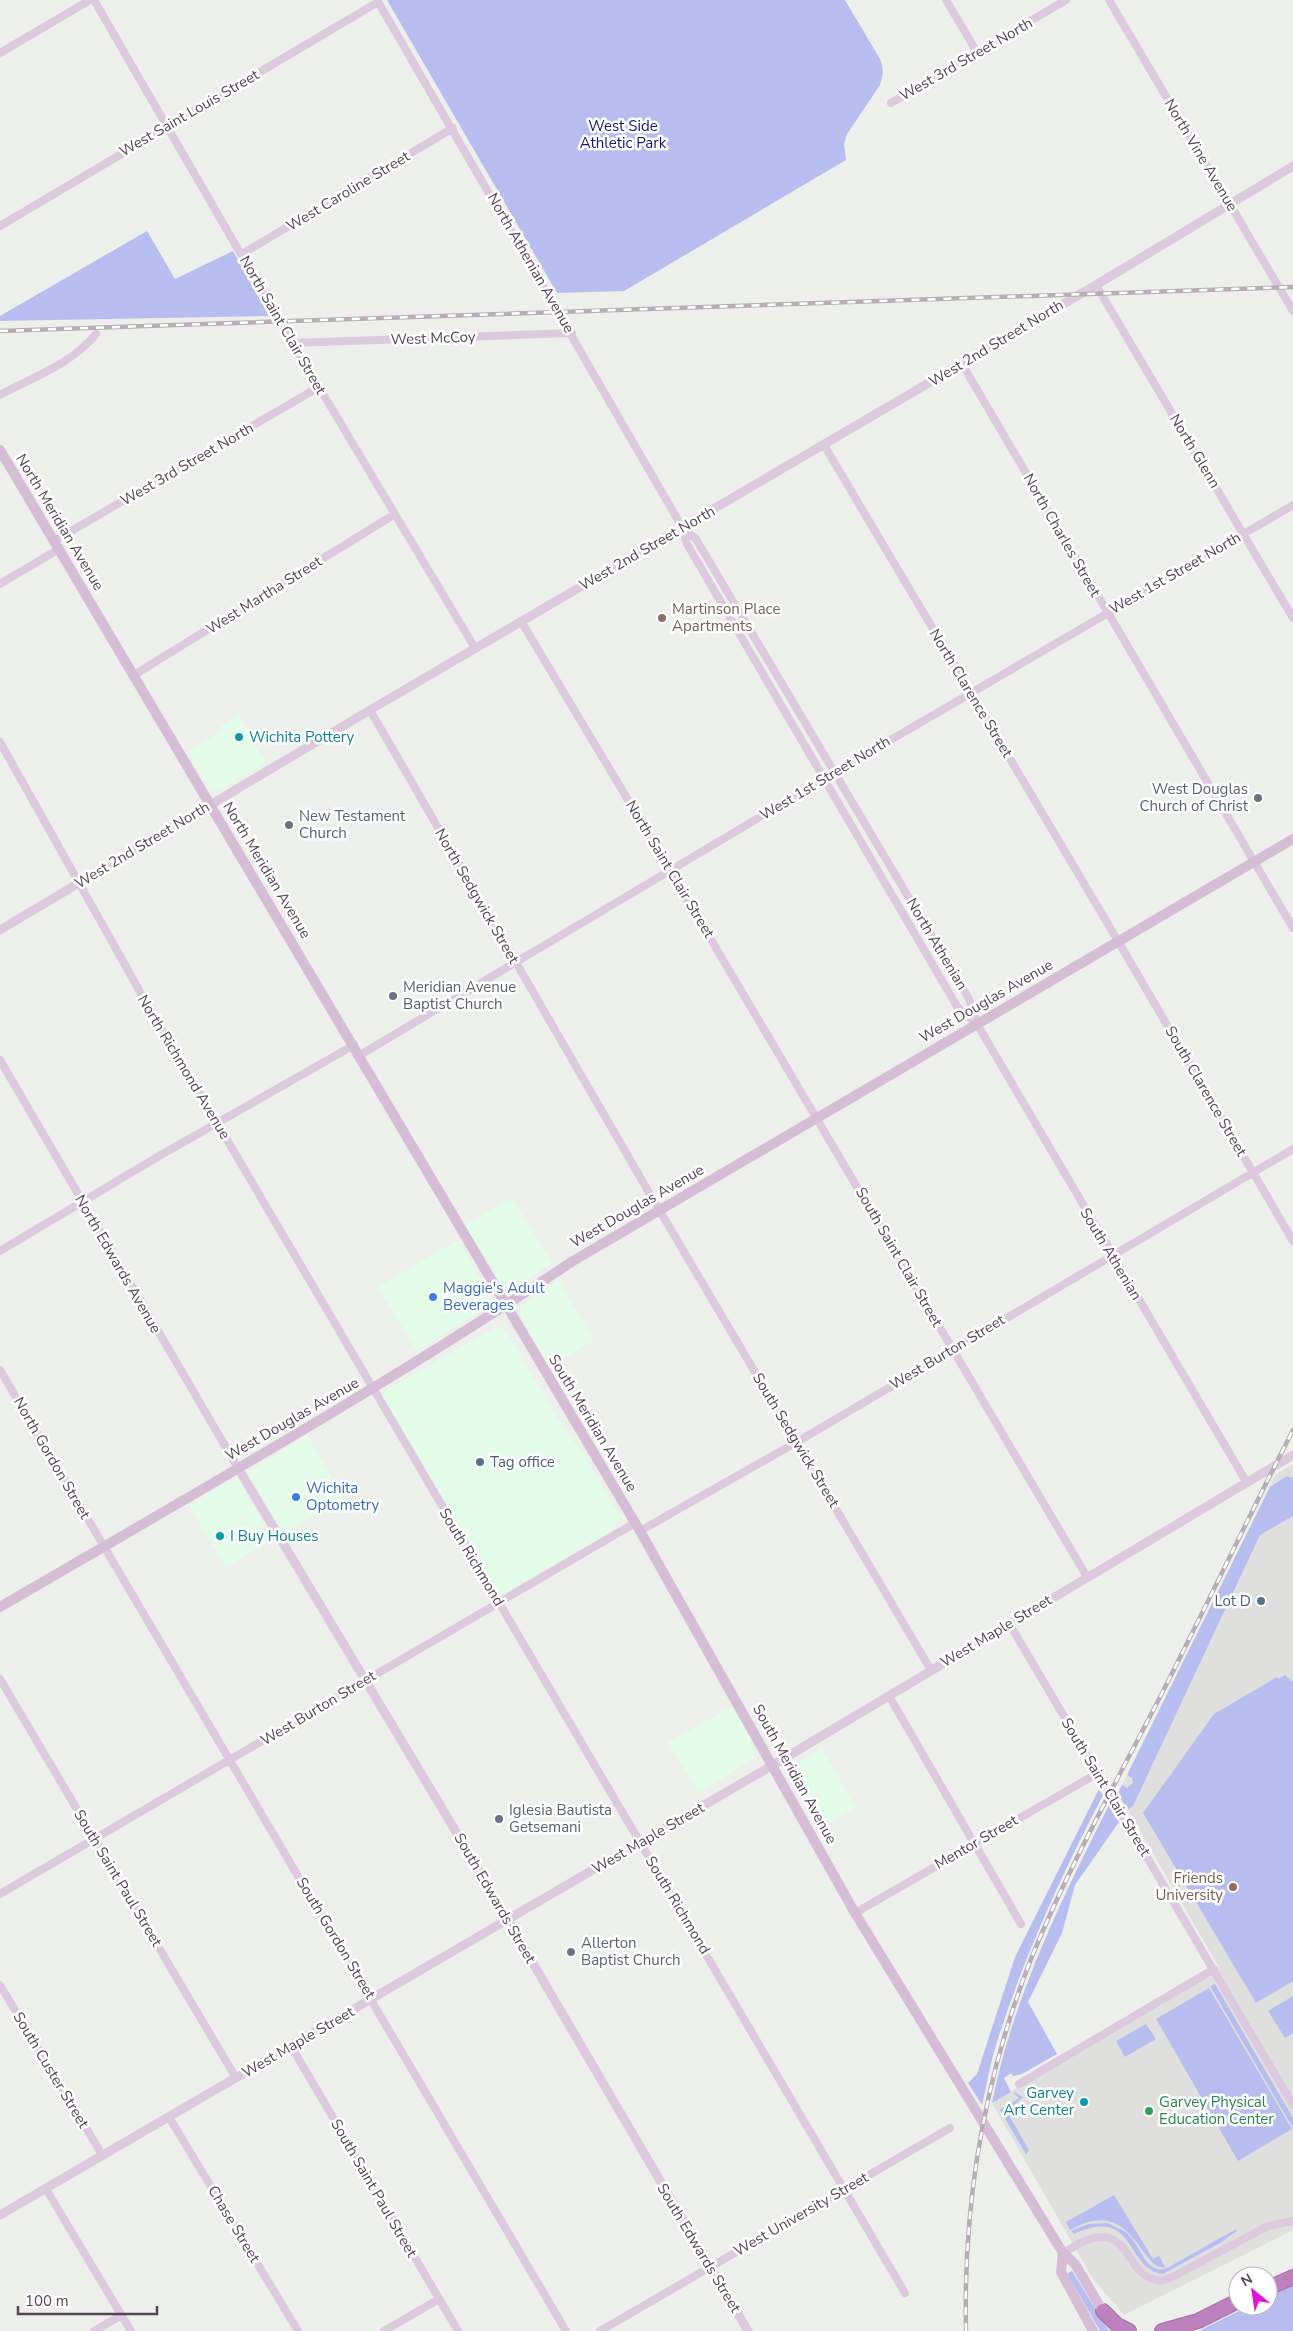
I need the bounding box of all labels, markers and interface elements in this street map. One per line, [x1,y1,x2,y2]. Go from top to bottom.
street label: West 3rd Street North [896,13,1036,105]
street label: West Saint Louis Street [115,64,263,161]
street label: North Vine Avenue [1159,95,1243,215]
park label: West Side Athletic Park [580,116,667,153]
street label: West Caroline Street [283,146,414,236]
street label: North Athenian Avenue [483,189,579,337]
street label: North Saint Clair Street [235,252,331,399]
street label: West 2nd Street North [925,295,1067,391]
street label: West McCoy [390,327,476,349]
street label: North Glenn [1165,410,1225,492]
street label: West 3rd Street North [117,418,257,510]
street label: North Meridian Avenue [11,450,109,594]
street label: North Charles Street [1019,470,1106,601]
street label: West 2nd Street North [575,501,719,595]
street label: West 1st Street North [1106,527,1244,619]
street label: West Martha Street [202,551,326,639]
place label: Martinson Place Apartments [672,599,780,636]
marker: Martinson Place Apartments [656,612,668,624]
street label: North Clarence Street [925,625,1018,762]
place label: Wichita Pottery [249,727,354,747]
marker: Wichita Pottery [233,731,245,743]
street label: West 1st Street North [756,731,894,825]
place label: West Douglas Church of Christ [1139,779,1249,816]
marker: West Douglas Church of Christ [1252,792,1264,804]
street label: North Saint Clair Street [621,796,719,942]
street label: West 2nd Street North [71,797,213,893]
street label: North Meridian Avenue [218,798,316,942]
place label: New Testament Church [299,806,406,843]
marker: New Testament Church [283,819,295,831]
street label: North Sedgwick Street [430,825,524,968]
street label: North Athenian [902,894,972,994]
street label: West Douglas Avenue [916,955,1056,1047]
place label: Meridian Avenue Baptist Church [403,977,516,1014]
marker: Meridian Avenue Baptist Church [387,990,399,1002]
street label: North Richmond Avenue [133,991,235,1143]
street label: South Clarence Street [1160,1022,1252,1160]
street label: West Douglas Avenue [567,1160,707,1252]
street label: South Saint Clair Street [851,1184,948,1331]
street label: North Edwards Avenue [70,1191,166,1337]
street label: South Athenian [1075,1204,1147,1304]
place label: Maggie's Adult Beverages [443,1278,546,1315]
marker: Maggie's Adult Beverages [427,1291,439,1303]
street label: West Burton Street [886,1309,1009,1394]
street label: South Meridian Avenue [544,1351,642,1495]
street label: South Sedgwick Street [748,1369,845,1512]
street label: West Douglas Avenue [222,1373,362,1465]
street label: North Gordon Street [9,1393,95,1523]
place label: Tag office [490,1452,555,1472]
marker: Tag office [474,1456,486,1468]
place label: Wichita Optometry [306,1478,380,1515]
marker: Wichita Optometry [290,1491,302,1503]
street label: South Richmond [435,1504,509,1610]
place label: I Buy Houses [230,1526,318,1546]
marker: I Buy Houses [214,1530,226,1542]
street label: West Maple Street [937,1589,1056,1672]
place label: Lot D [1214,1591,1251,1611]
marker: Lot D [1255,1595,1267,1607]
street label: West Burton Street [257,1665,380,1750]
street label: South Meridian Avenue [748,1701,842,1847]
street label: South Saint Clair Street [1057,1714,1156,1861]
street label: West Maple Street [588,1797,708,1878]
place label: Iglesia Bautista Getsemani [509,1800,612,1837]
street label: South Saint Paul Street [69,1806,167,1951]
street label: Mentor Street [931,1810,1022,1874]
marker: Iglesia Bautista Getsemani [493,1813,505,1825]
street label: South Edwards Street [449,1829,541,1968]
street label: South Richmond [641,1852,715,1958]
place label: Friends University [1155,1868,1223,1905]
street label: South Gordon Street [292,1873,381,2003]
marker: Friends University [1227,1881,1239,1893]
place label: Allerton Baptist Church [581,1933,681,1970]
marker: Allerton Baptist Church [565,1946,577,1958]
street label: West Maple Street [238,2001,358,2082]
street label: South Custer Street [8,2008,94,2133]
place label: Garvey Art Center [1004,2083,1075,2120]
place label: Garvey Physical Education Center [1159,2092,1274,2129]
marker: Garvey Art Center [1078,2096,1090,2108]
marker: Garvey Physical Education Center [1143,2105,1155,2117]
street label: South Saint Paul Street [326,2115,422,2261]
street label: West University Street [730,2167,873,2261]
street label: South Edwards Street [652,2180,746,2317]
street label: Chase Street [203,2182,265,2267]
north arrow [1228,2266,1278,2316]
text: N [1237,2269,1256,2291]
scale bar [18,2284,156,2316]
text: 100 m [25,2291,69,2311]

